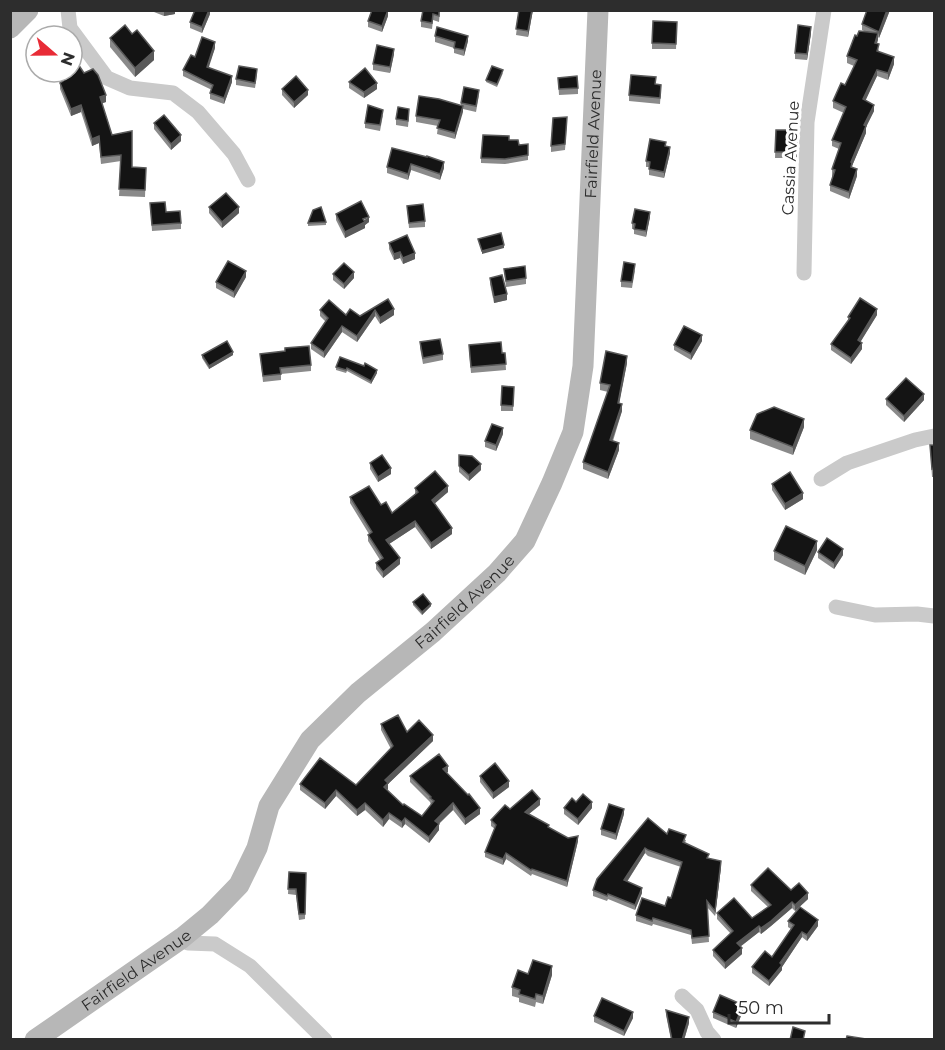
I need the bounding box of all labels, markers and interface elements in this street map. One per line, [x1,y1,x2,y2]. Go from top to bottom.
north arrow [24,24,84,84]
text: N [56,50,79,68]
street label: Fairfield Avenue [581,69,605,199]
street label: Cassia Avenue [778,100,803,216]
street label: Fairfield Avenue [411,551,519,653]
street label: Fairfield Avenue [78,925,195,1015]
scale bar [729,987,830,1025]
text: 50 m [738,997,784,1019]

